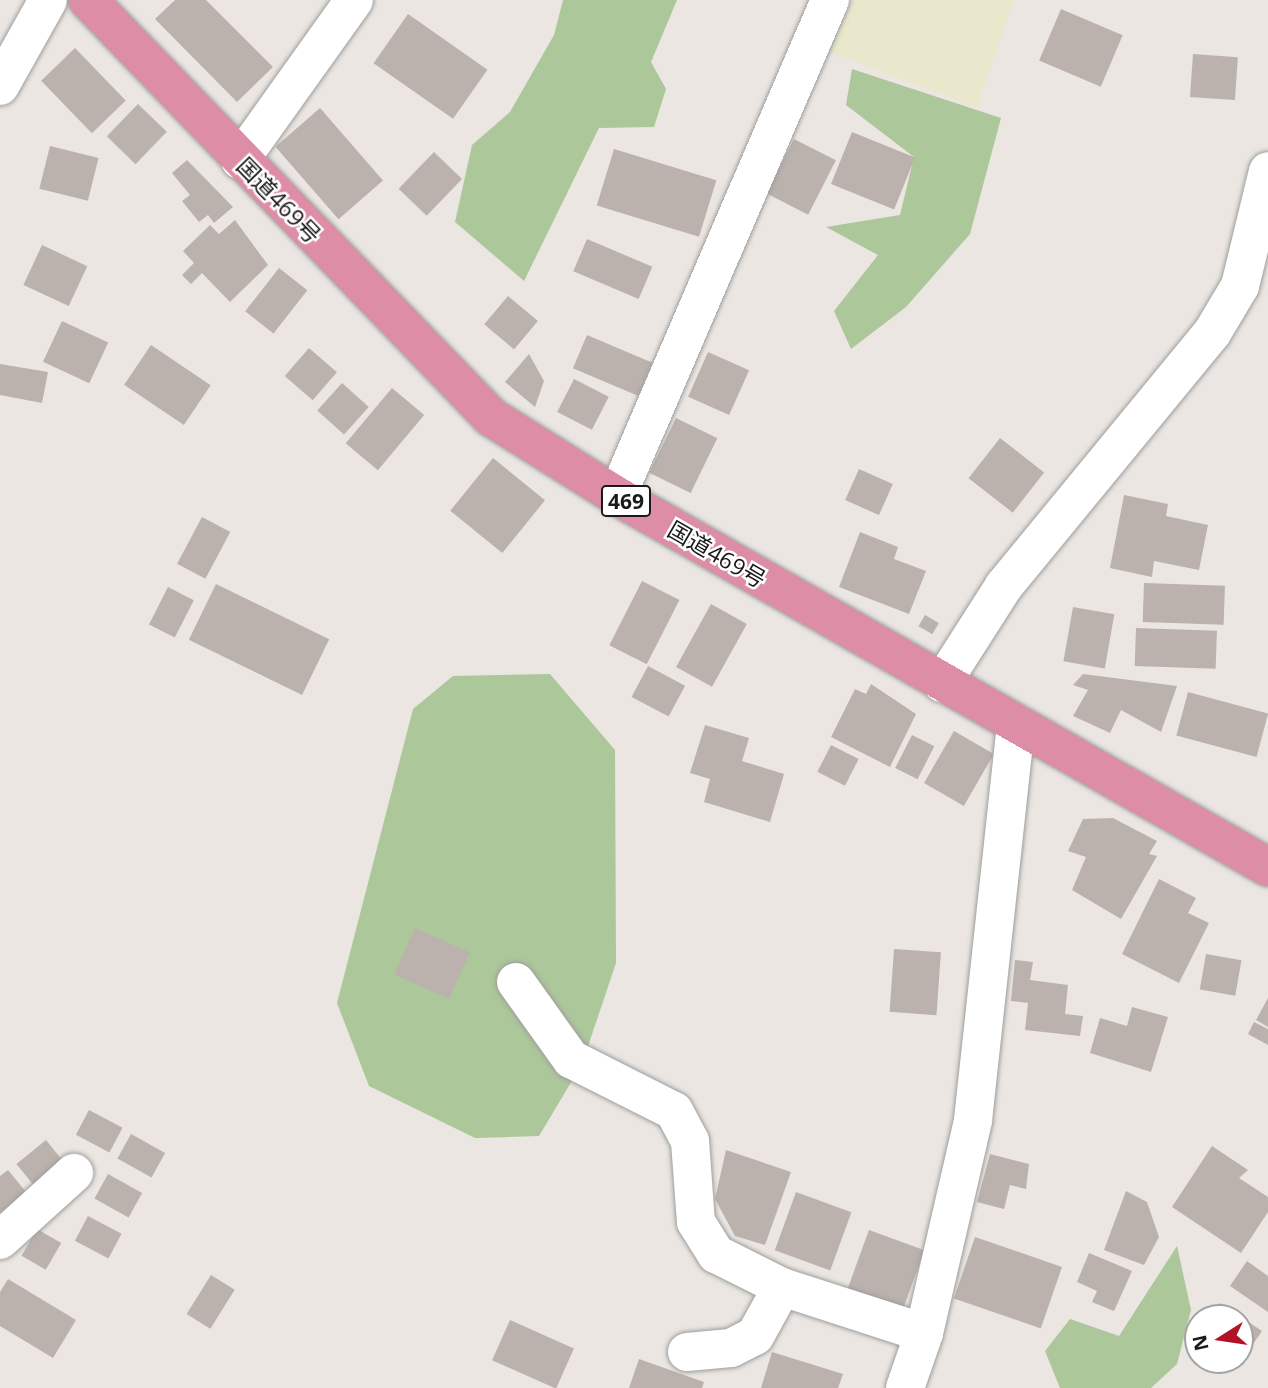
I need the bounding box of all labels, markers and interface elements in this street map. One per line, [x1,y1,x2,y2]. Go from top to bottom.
street label: 国道469号 [231,151,327,249]
road number: 469 [600,484,652,518]
street label: 国道469号 [663,515,771,593]
north arrow [1184,1304,1254,1374]
text: N [1186,1333,1215,1353]

